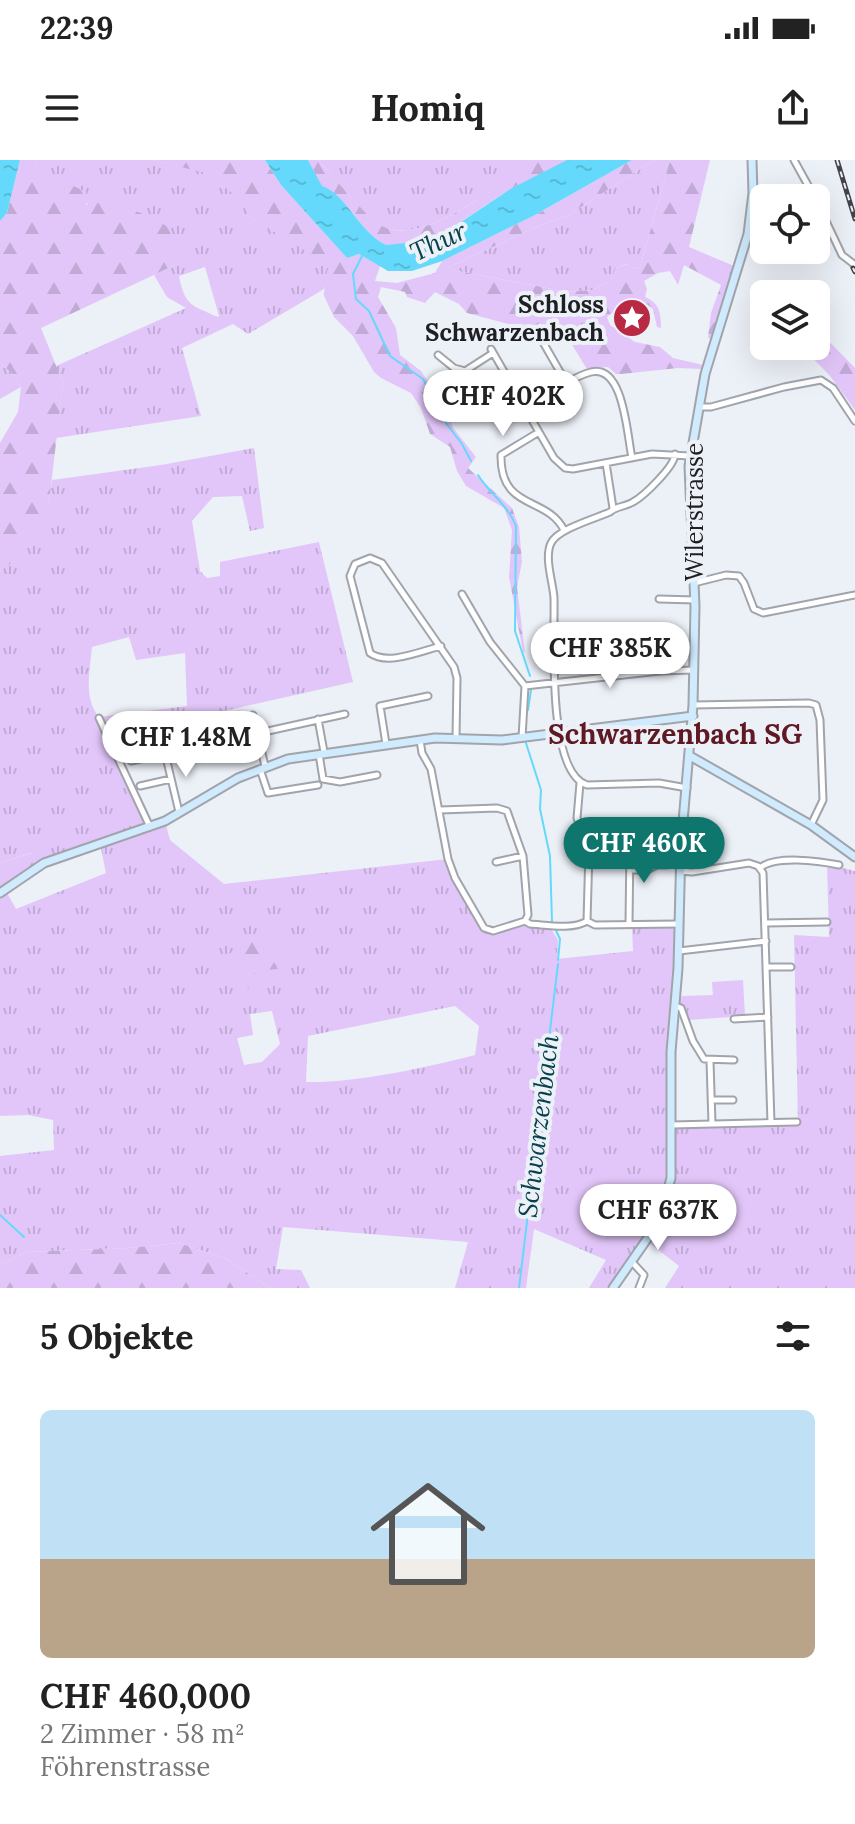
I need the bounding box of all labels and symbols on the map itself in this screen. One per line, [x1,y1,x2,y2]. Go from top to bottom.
water label: Thur [404,214,472,268]
place label: Schloss Schwarzenbach [425,289,604,348]
place icon: Schloss Schwarzenbach [611,297,653,339]
pin: CHF 402K [420,370,586,438]
street label: Wilerstrasse [679,443,710,581]
pin: CHF 385K [527,622,693,690]
pin: CHF 1.48M [94,711,278,779]
district label: Schwarzenbach SG [548,716,802,752]
pin: CHF 460K [561,817,727,885]
water label: Schwarzenbach [510,1032,566,1219]
pin: CHF 637K [575,1184,741,1252]

